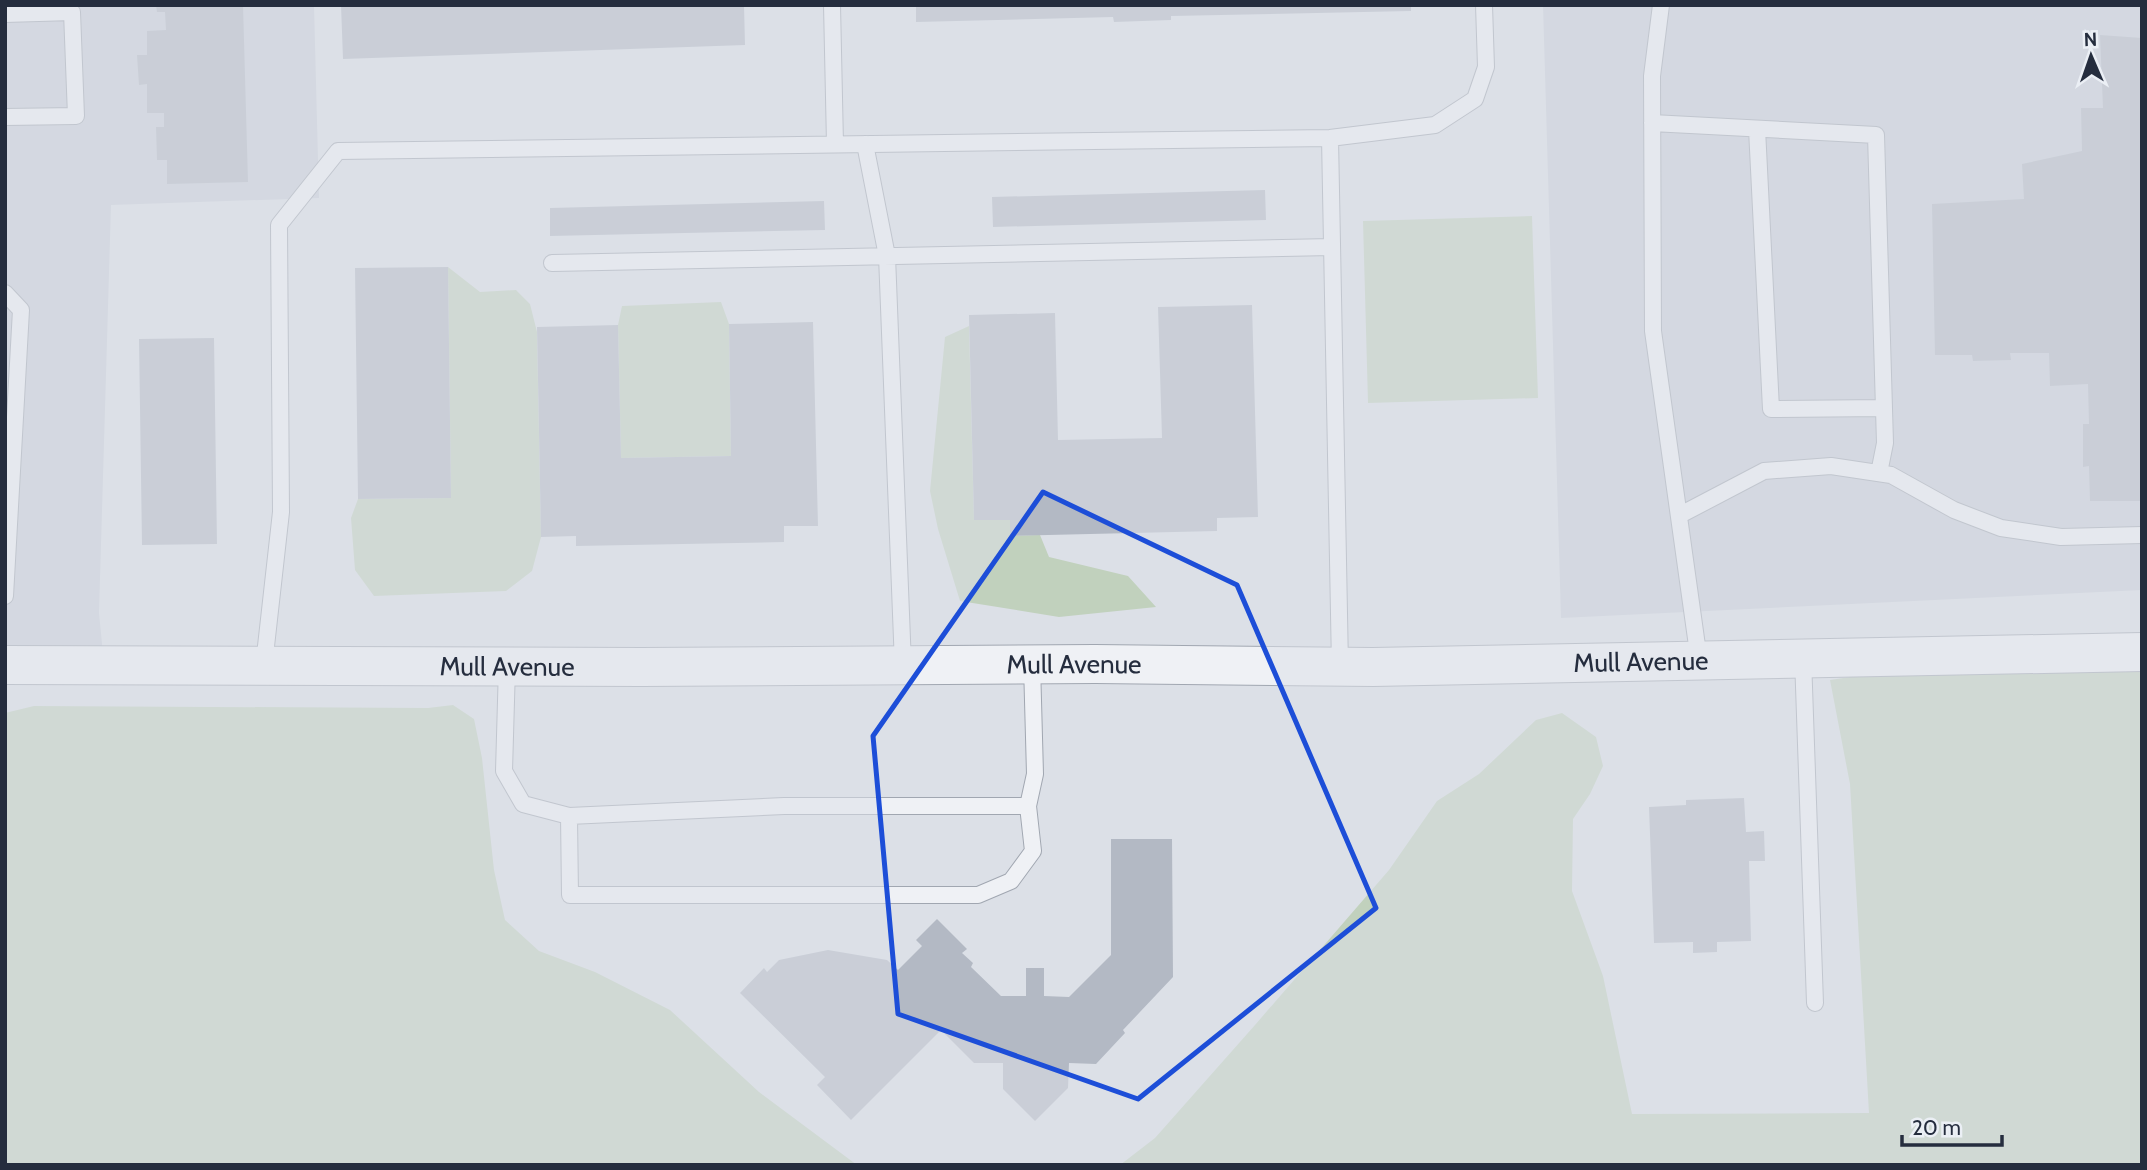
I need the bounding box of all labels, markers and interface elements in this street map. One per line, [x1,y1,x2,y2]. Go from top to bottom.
north arrow [2056,21,2126,91]
text: N [2083,28,2098,51]
street label: Mull Avenue [1573,644,1709,679]
street label: Mull Avenue [1006,648,1142,681]
street label: Mull Avenue [439,650,575,683]
scale bar [1902,1104,2002,1148]
text: 20 m [1912,1115,1961,1140]

